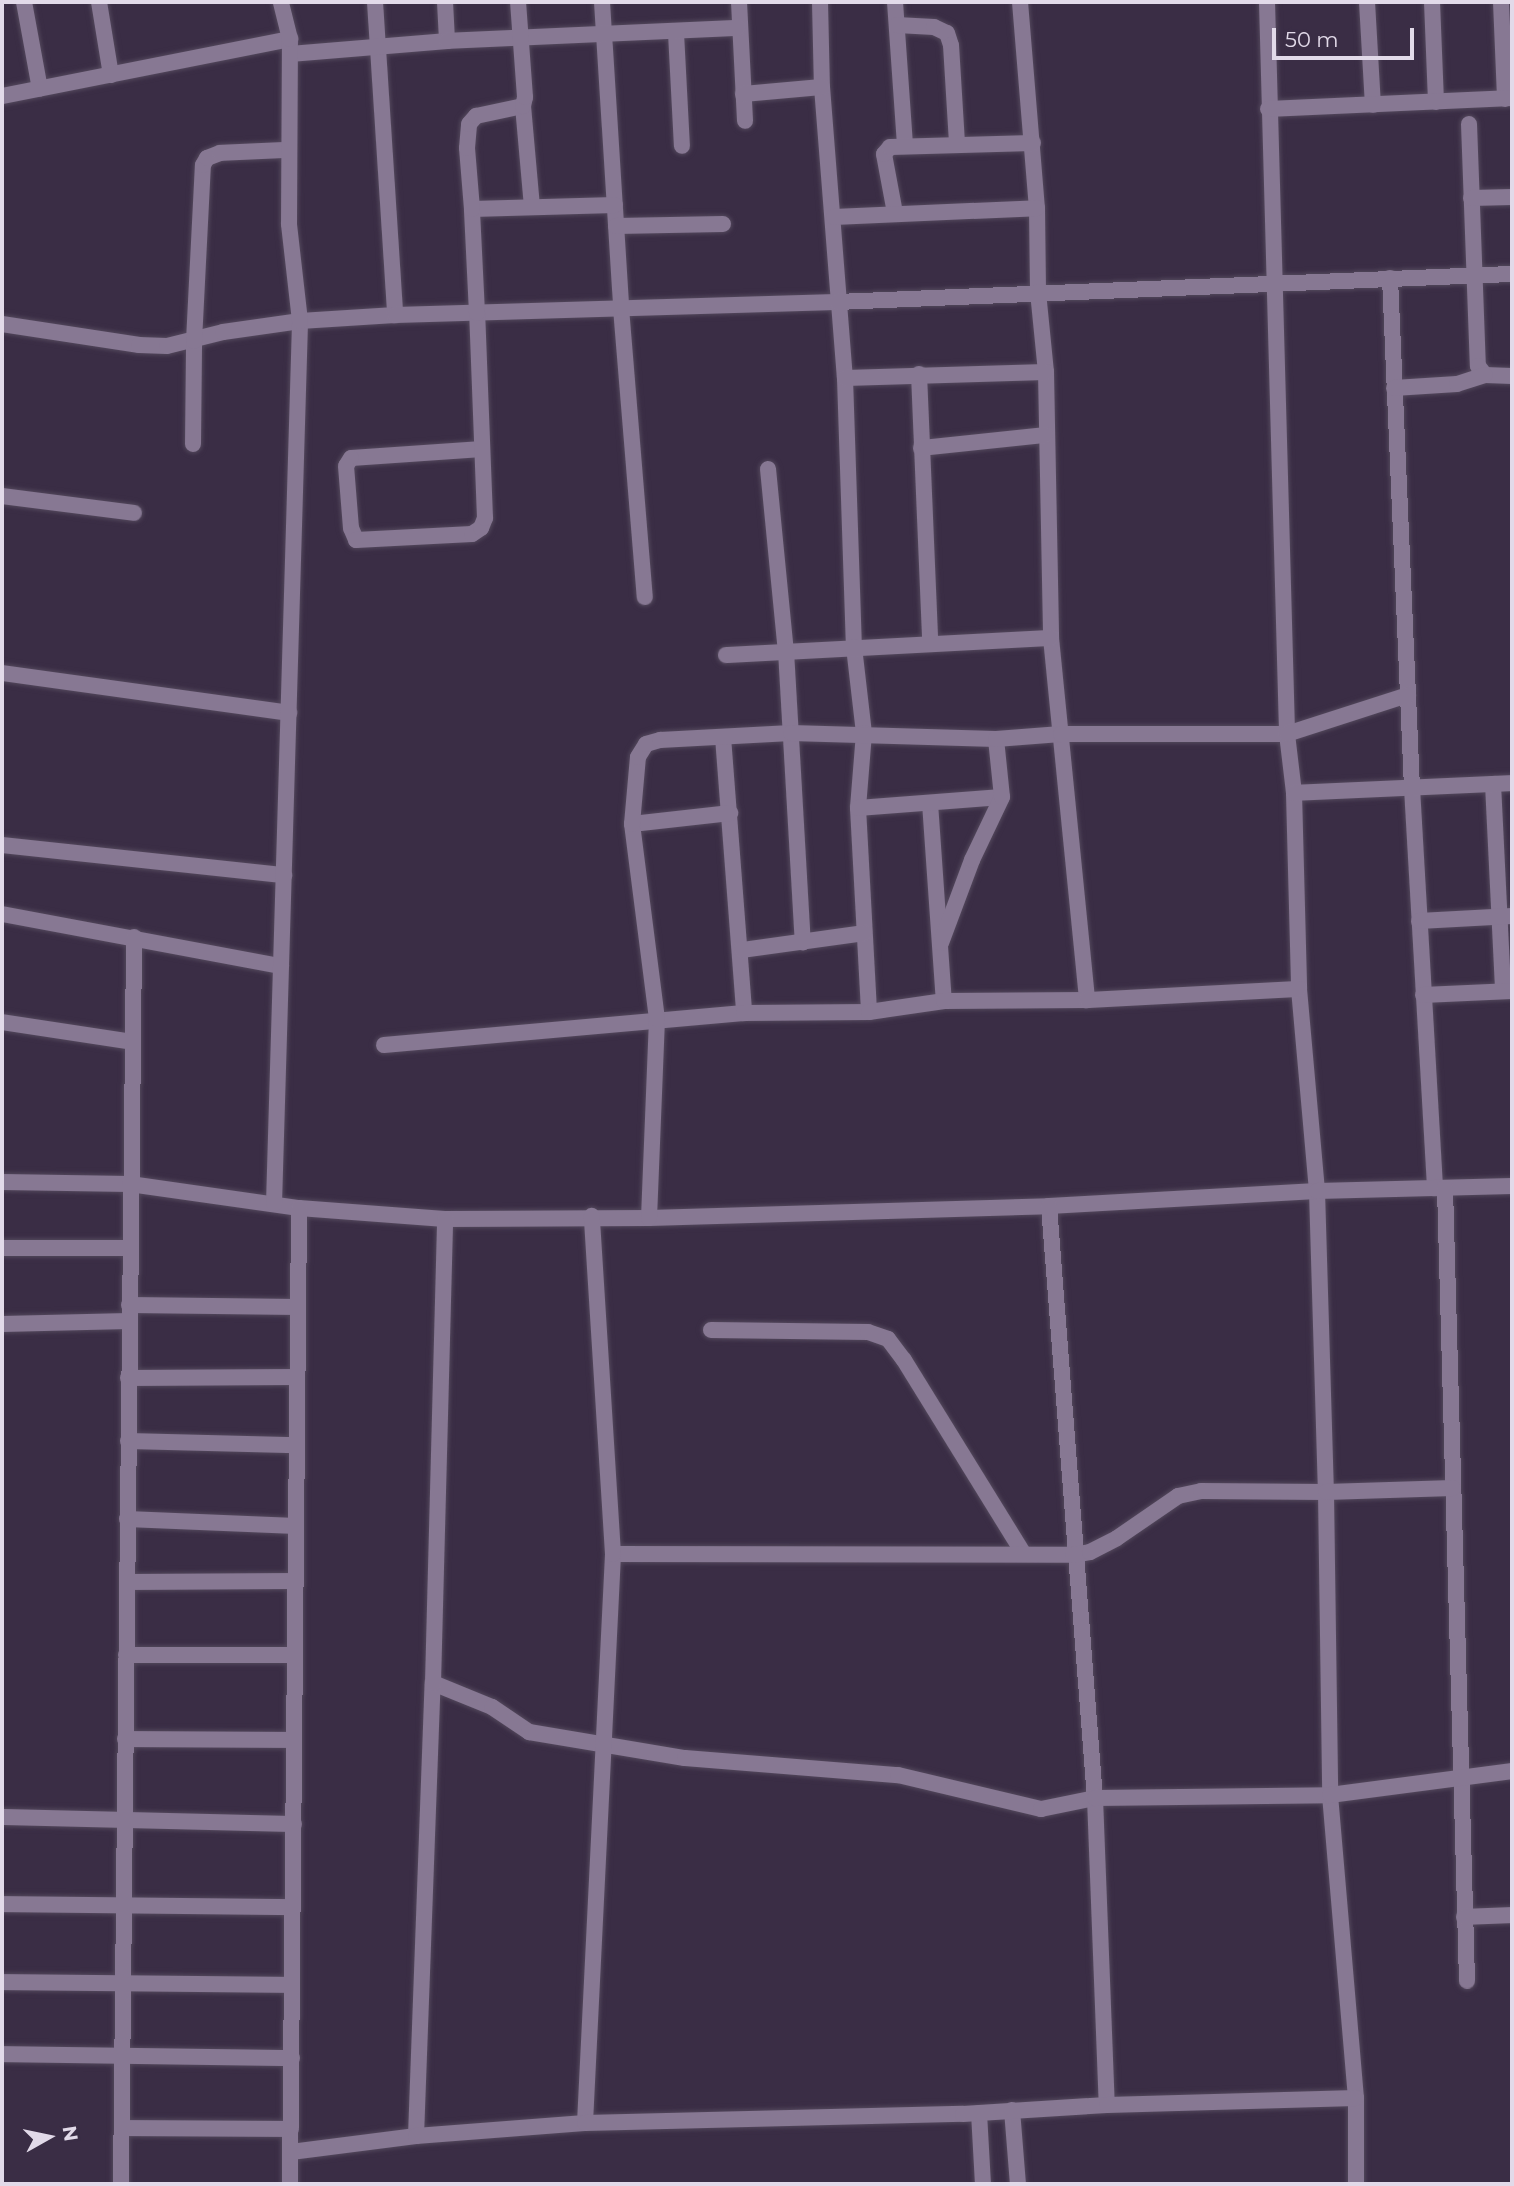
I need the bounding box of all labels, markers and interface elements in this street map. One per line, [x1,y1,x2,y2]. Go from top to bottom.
scale bar [1276,14,1418,58]
text: 50 m [1285,27,1339,52]
north arrow [14,2102,84,2172]
text: N [58,2124,83,2143]

